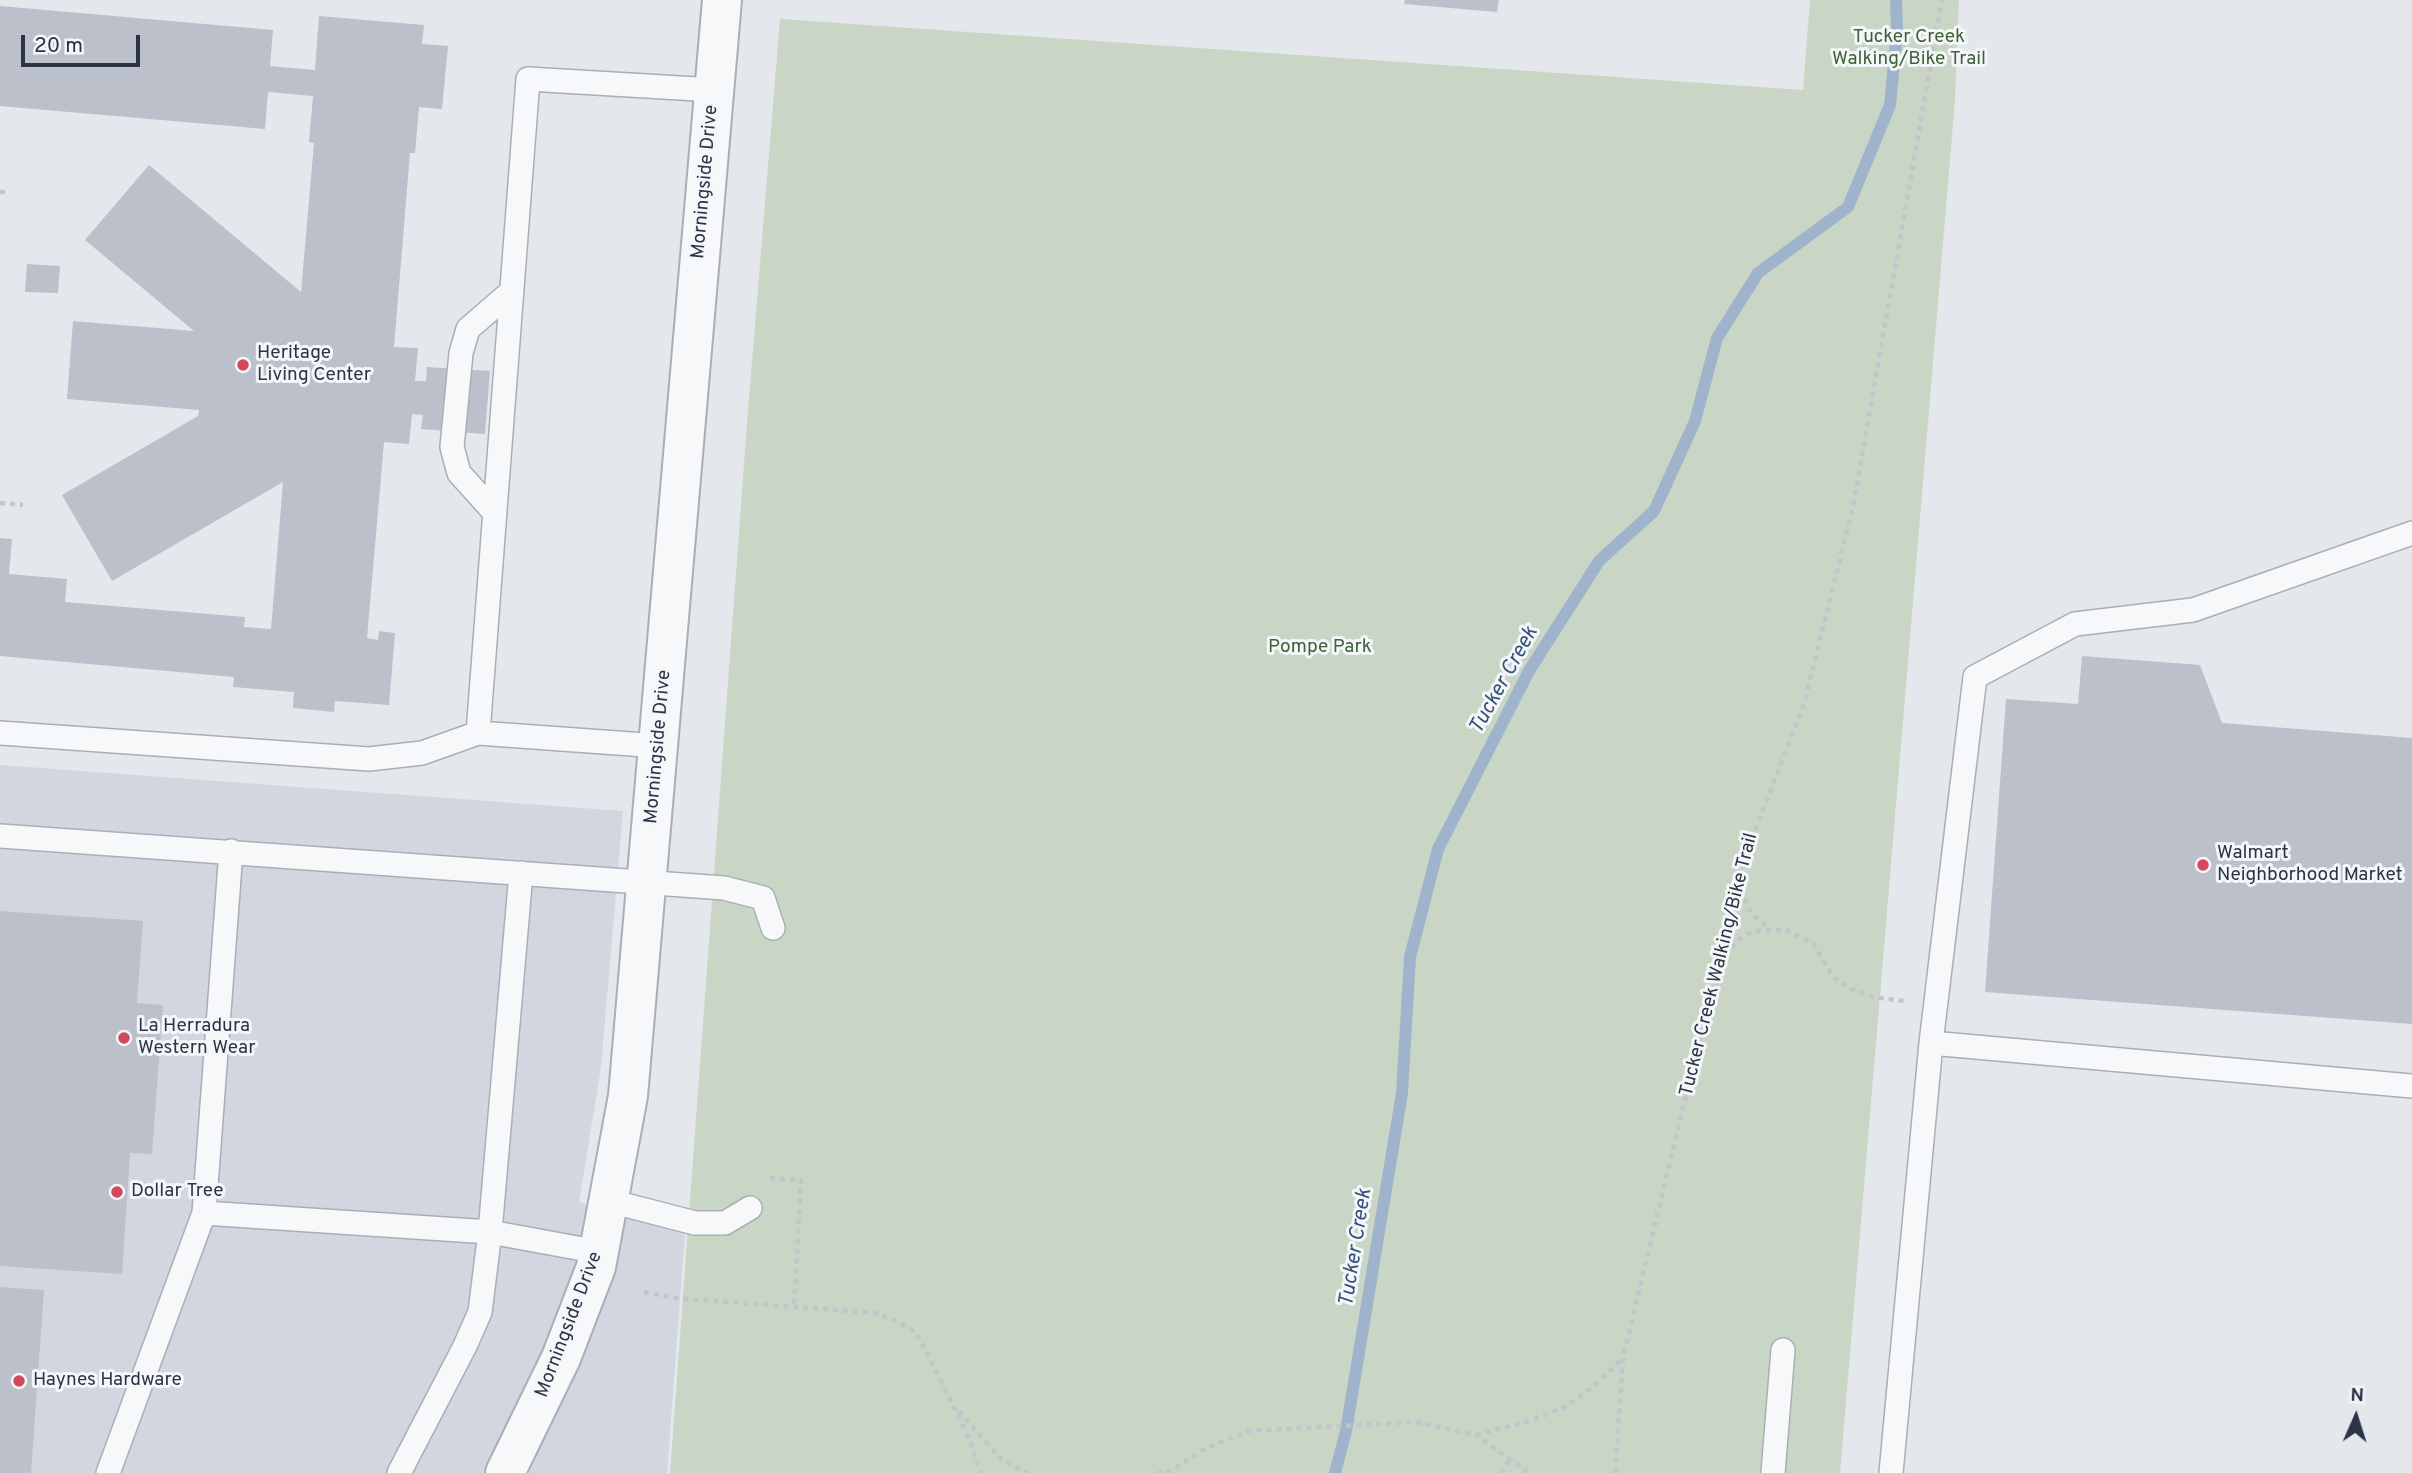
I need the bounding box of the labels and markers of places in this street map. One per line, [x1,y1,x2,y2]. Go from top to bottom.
place label: Heritage Living Center [257,343,371,387]
marker: Heritage Living Center [235,357,251,373]
place label: Walmart Neighborhood Market [2217,843,2403,887]
marker: Walmart Neighborhood Market [2195,857,2211,873]
place label: La Herradura Western Wear [138,1016,256,1060]
marker: La Herradura Western Wear [116,1030,132,1046]
place label: Dollar Tree [131,1181,224,1203]
marker: Dollar Tree [109,1184,125,1200]
place label: Haynes Hardware [33,1370,182,1392]
marker: Haynes Hardware [11,1373,27,1389]

